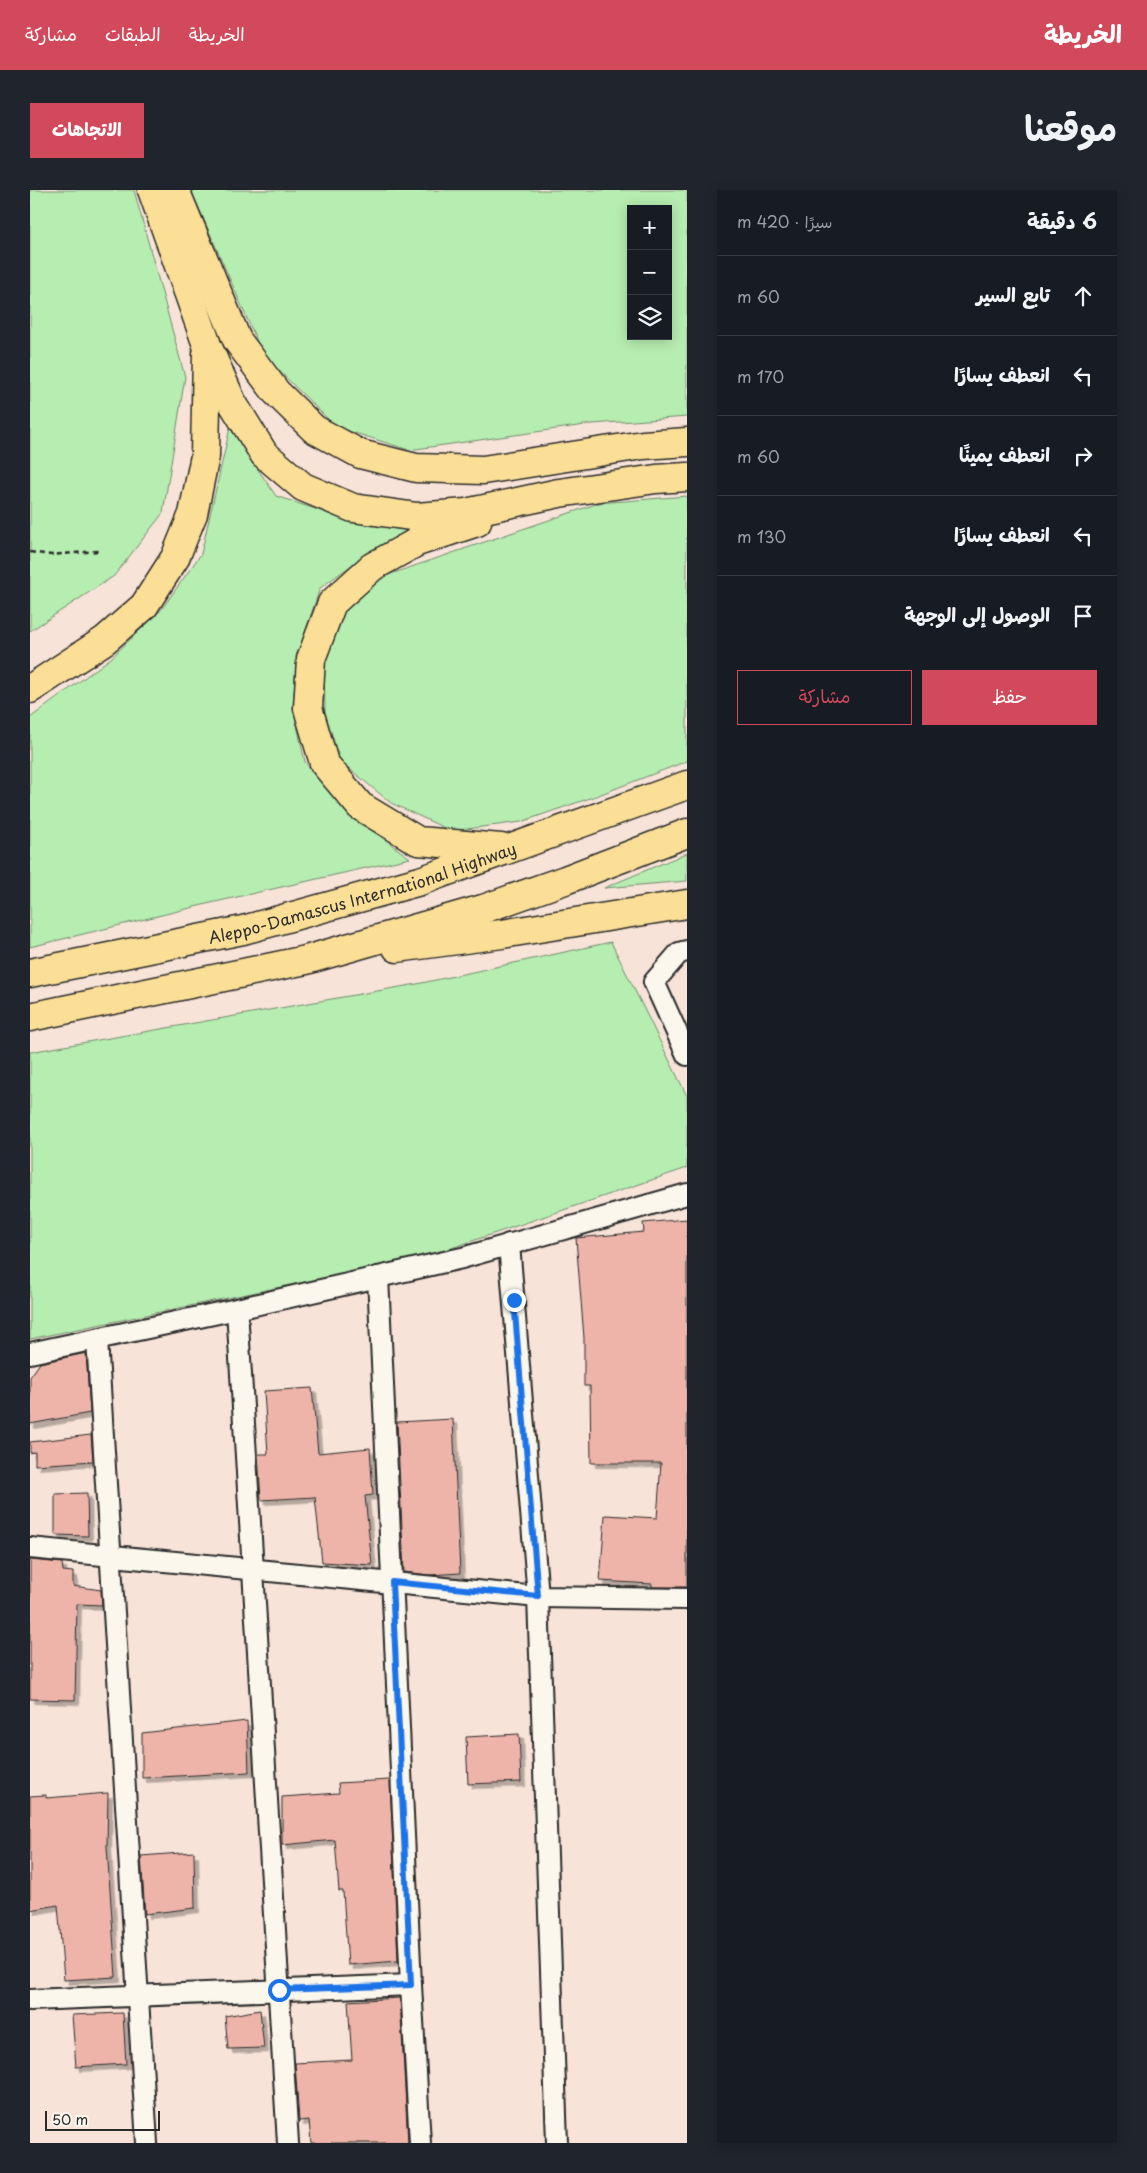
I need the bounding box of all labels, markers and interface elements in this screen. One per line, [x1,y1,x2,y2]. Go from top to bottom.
text: الخريطة [1044,15,1122,51]
text: مشاركة [25,20,77,47]
text: الطبقات [105,20,161,47]
text: الخريطة [189,20,245,47]
text: موقعنا [1024,100,1117,153]
button: الاتجاهات [30,103,144,158]
text: 6 دقيقة [1027,204,1097,236]
map controls [627,205,672,340]
button: + [627,205,672,250]
text: سيرًا · 420 m [737,209,832,233]
button: − [627,250,672,295]
text: تابع السير [976,280,1050,308]
icon: ahead [1069,282,1097,310]
text: 60 m [737,284,780,308]
button: layers [627,295,672,340]
text: انعطف يسارًا [954,360,1050,388]
icon: left [1069,362,1097,390]
text: 170 m [737,364,784,388]
text: انعطف يمينًا [959,440,1050,468]
icon: right [1069,442,1097,470]
text: 60 m [737,444,780,468]
text: انعطف يسارًا [954,520,1050,548]
icon: left [1069,522,1097,550]
text: 130 m [737,524,786,548]
text: الوصول إلى الوجهة [904,600,1050,628]
icon: arrive [1069,602,1097,630]
button: مشاركة [737,670,912,725]
button: حفظ [922,670,1097,725]
street label: Aleppo-Damascus International Highway [206,836,519,949]
route end [503,1289,526,1312]
route start [268,1979,291,2002]
scale bar [45,2108,160,2131]
text: 50 m [52,2109,88,2130]

